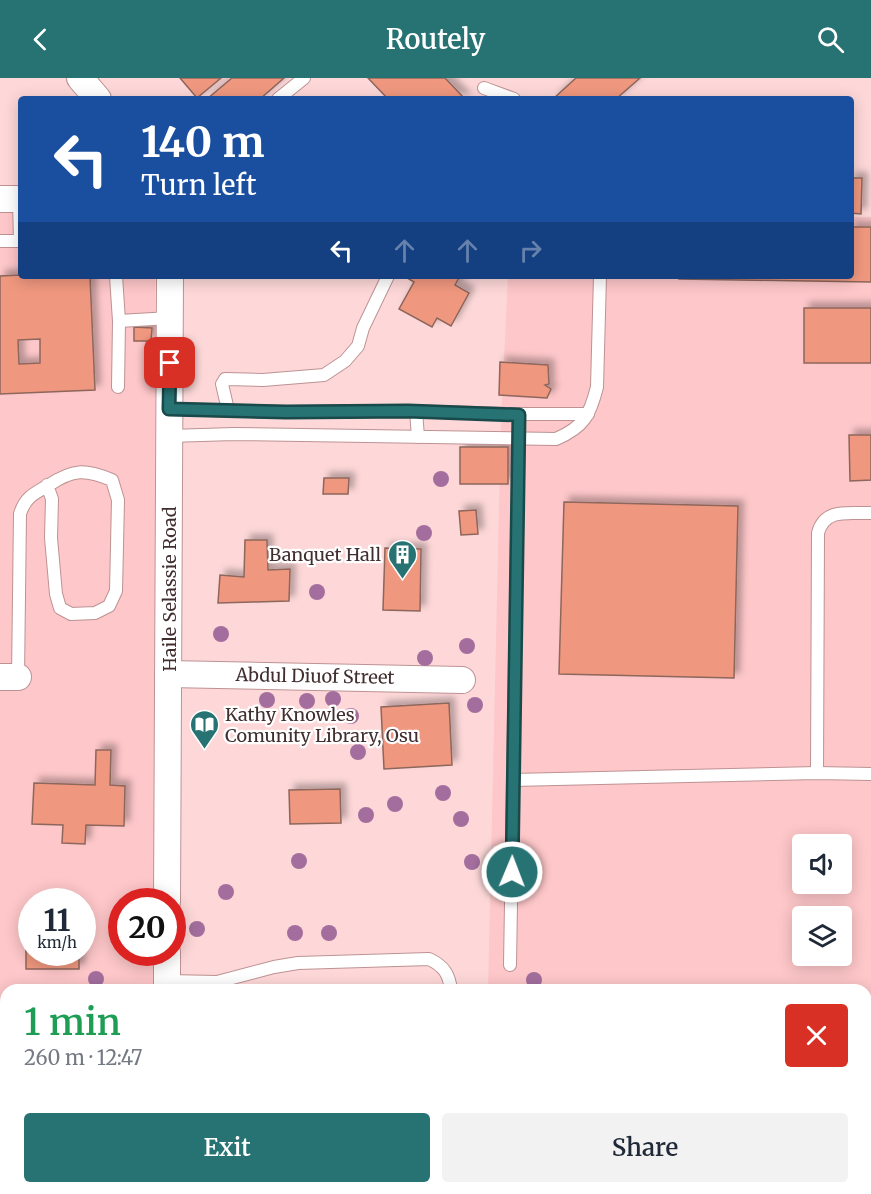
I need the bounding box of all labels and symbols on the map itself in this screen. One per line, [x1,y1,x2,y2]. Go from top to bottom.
pin [144,337,195,388]
street label: Haile Selassie Road [158,506,181,672]
building icon: Banquet Hall [386,538,418,580]
place label: Banquet Hall [269,543,381,566]
street label: Abdul Diuof Street [234,663,395,689]
place label: Kathy Knowles Comunity Library, Osu [225,703,419,747]
library icon: Kathy Knowles Comunity Library, Osu [188,708,220,750]
position arrow [480,840,544,904]
speed limit sign: 20 [108,888,186,966]

